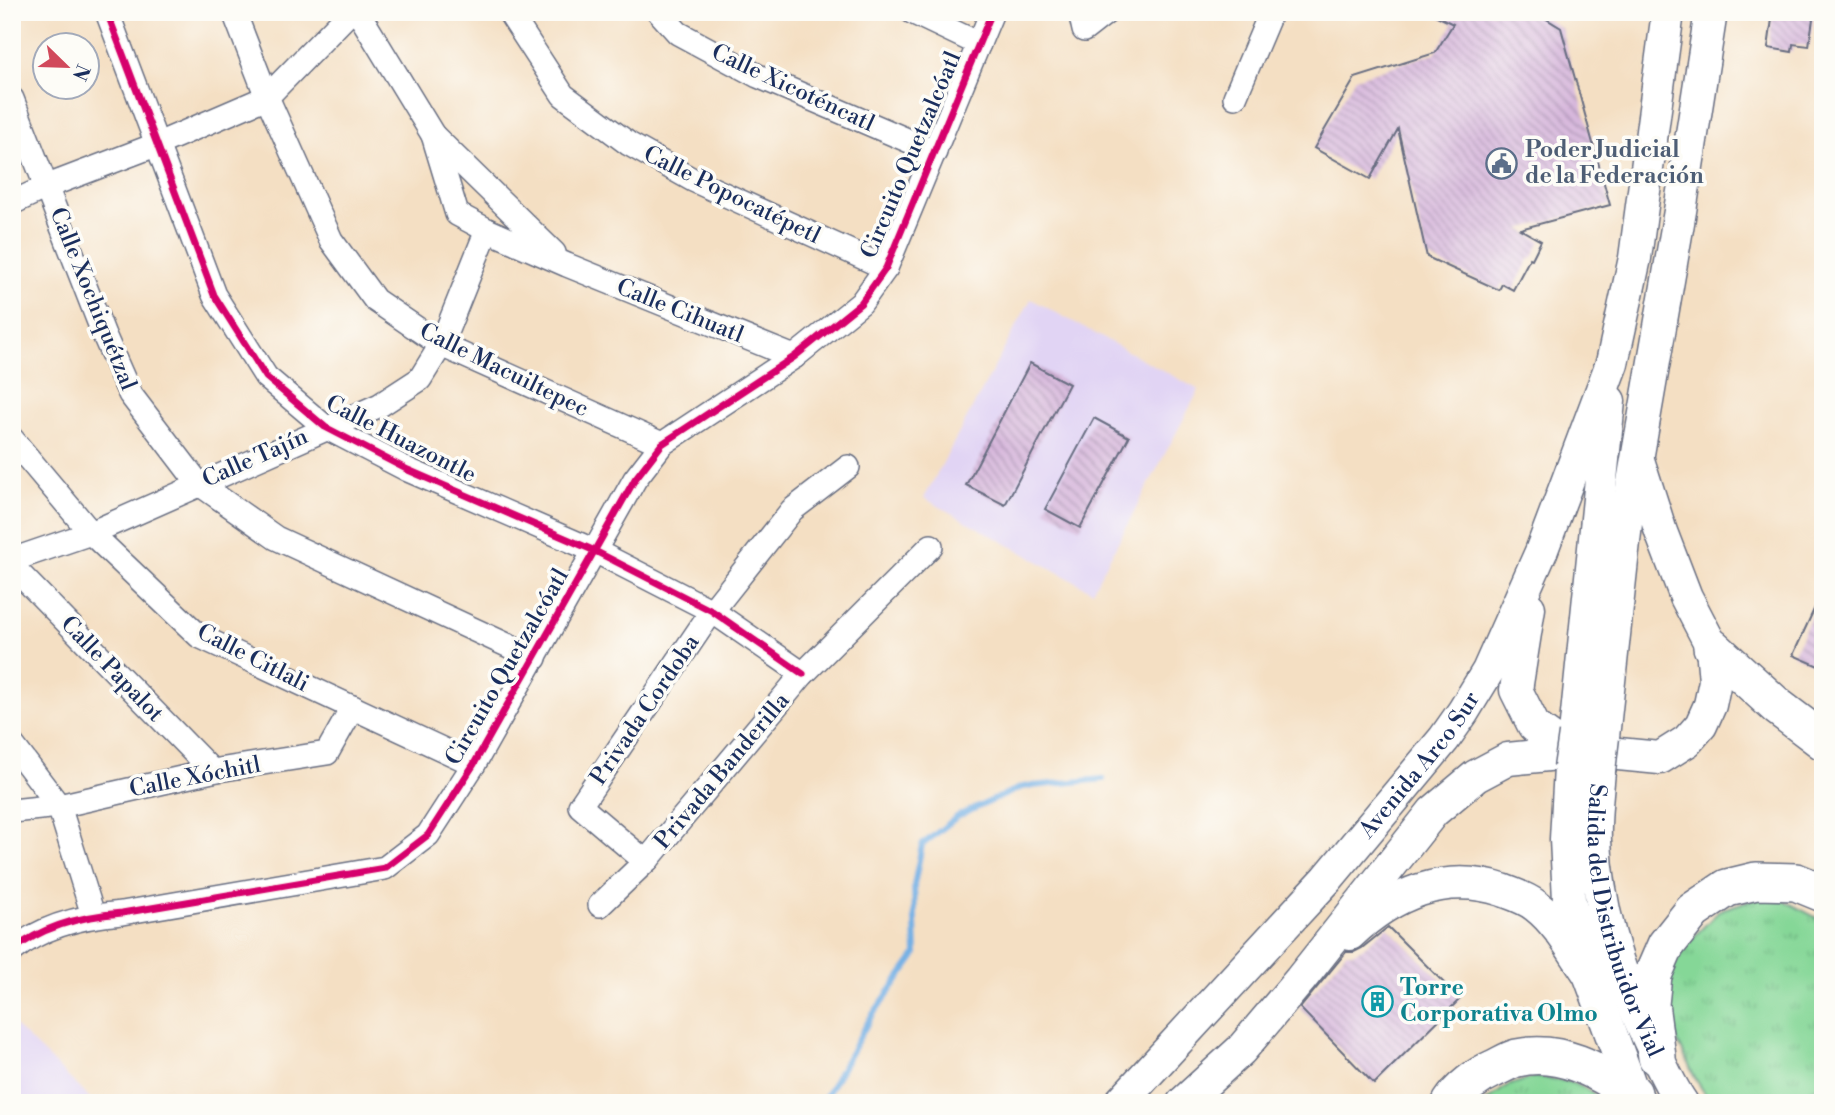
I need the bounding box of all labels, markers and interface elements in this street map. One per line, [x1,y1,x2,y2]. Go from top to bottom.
north arrow [32,32,102,102]
street label: Calle Xicoténcatl [707,38,879,138]
street label: Circuito Quetzalcóatl [855,47,967,263]
text: N [67,61,95,84]
place label: Poder Judicial de la Federación [1525,136,1704,190]
street label: Calle Popocatépetl [639,140,825,250]
public building icon: Poder Judicial de la Federación [1485,146,1519,180]
street label: Calle Xochiquétzal [44,203,143,395]
street label: Calle Cihuatl [612,273,748,349]
street label: Calle Macuiltepec [415,317,593,423]
street label: Calle Huazontle [321,389,481,489]
street label: Calle Tajín [198,422,312,494]
street label: Circuito Quetzalcóatl [439,564,575,770]
street label: Calle Papalot [55,610,169,728]
street label: Calle Citlali [192,618,314,698]
street label: Privada Cordoba [584,629,706,791]
street label: Privada Banderilla [648,687,796,855]
street label: Avenida Arco Sur [1352,687,1486,845]
street label: Calle Xóchitl [127,751,263,803]
street label: Salida del Distribuidor Vial [1581,782,1669,1062]
place label: Torre Corporativa Olmo [1400,974,1598,1028]
building icon: Torre Corporativa Olmo [1360,984,1394,1018]

